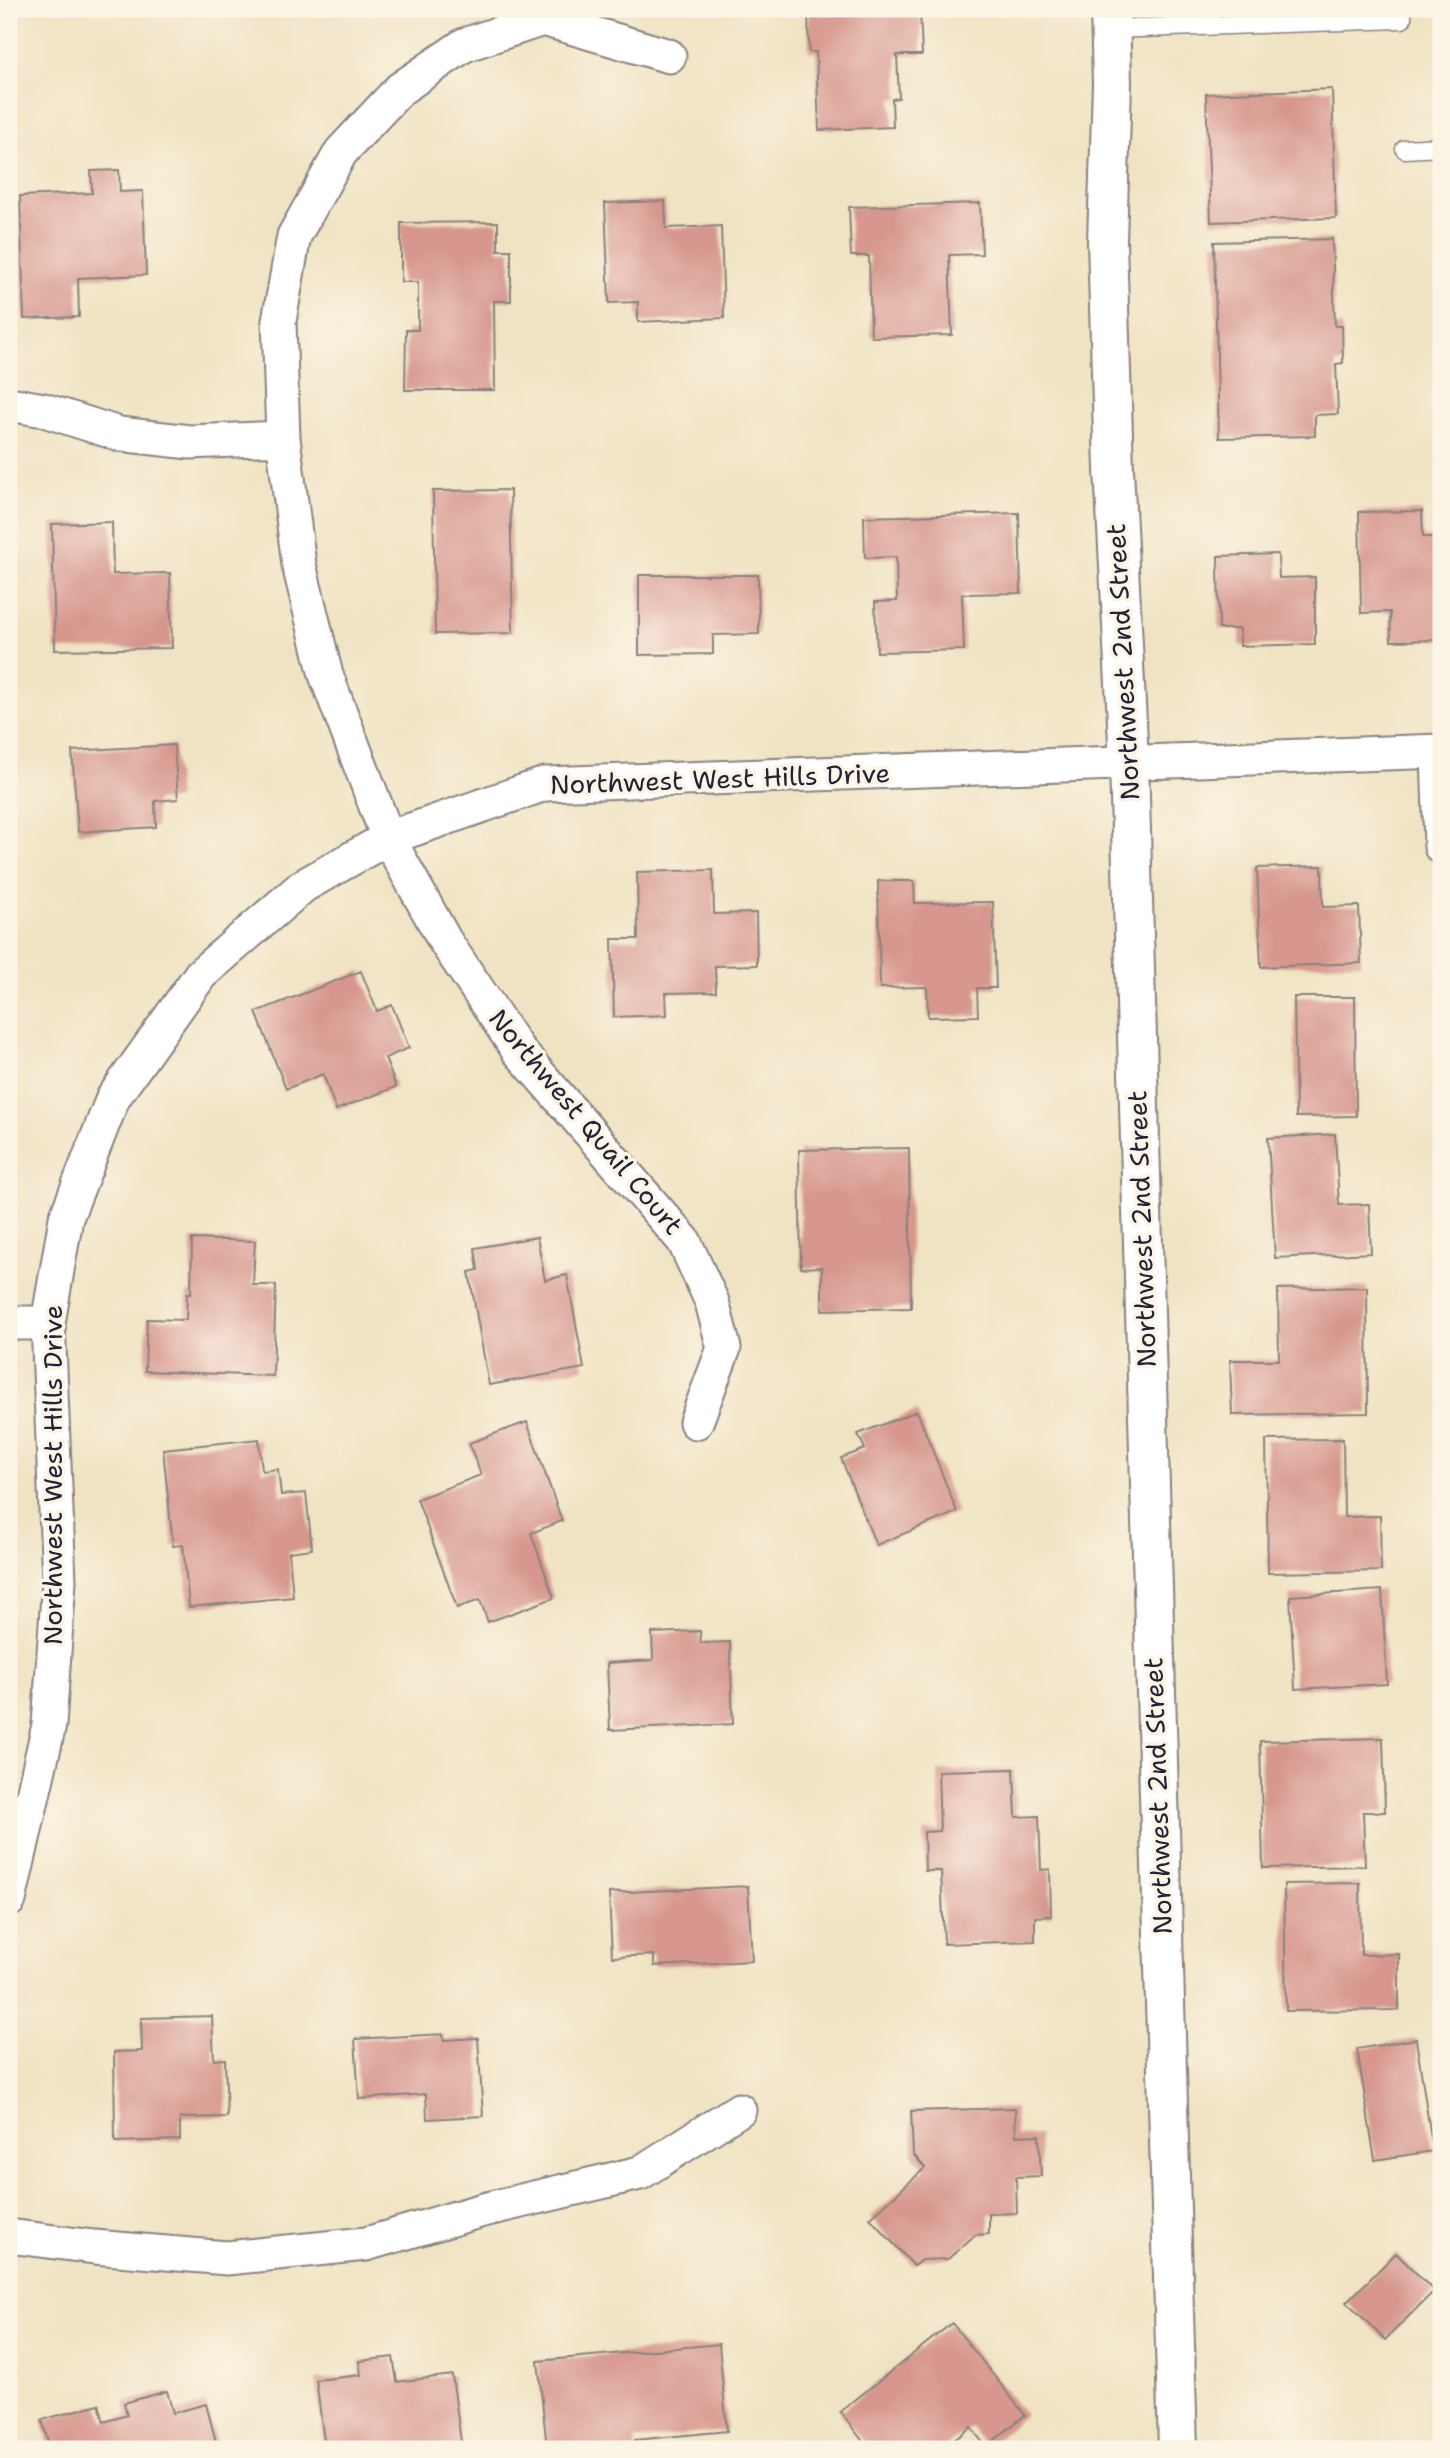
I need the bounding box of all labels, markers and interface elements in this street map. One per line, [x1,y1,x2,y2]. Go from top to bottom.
street label: Northwest 2nd Street [1098,523,1147,801]
street label: Northwest West Hills Drive [549,755,891,802]
street label: Northwest Quail Court [481,1001,691,1242]
street label: Northwest 2nd Street [1119,1090,1164,1368]
street label: Northwest West Hills Drive [35,1305,70,1645]
street label: Northwest 2nd Street [1135,1657,1180,1935]

